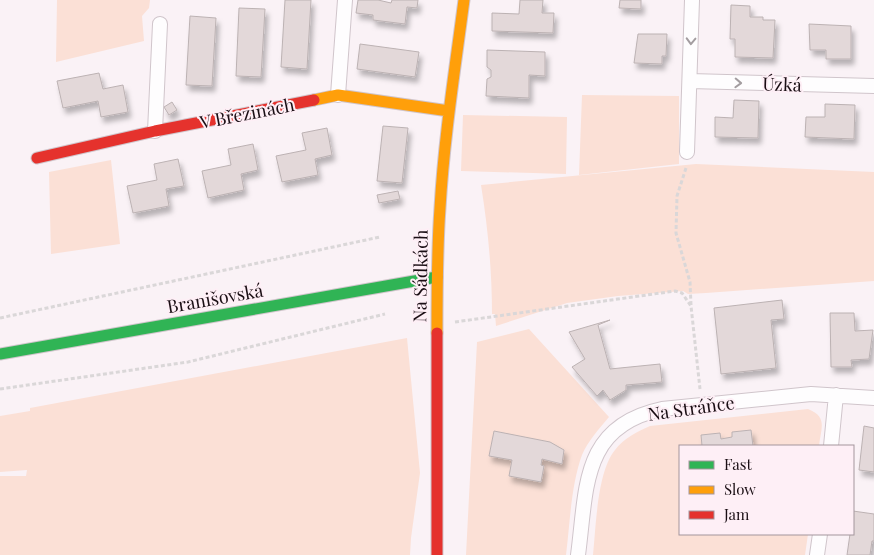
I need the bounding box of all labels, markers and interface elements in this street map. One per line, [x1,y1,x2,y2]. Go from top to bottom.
one-way arrow [686,37,696,45]
street label: Úzká [762,71,802,97]
one-way arrow [735,78,743,88]
street label: V Březinách [197,92,297,134]
street label: Na Sádkách [407,229,433,323]
street label: Branišovská [165,278,265,318]
street label: Na Stráňce [646,390,736,426]
legend [679,445,854,535]
text: Fast [724,454,753,474]
text: Slow [724,479,756,499]
text: Jam [723,504,750,524]

